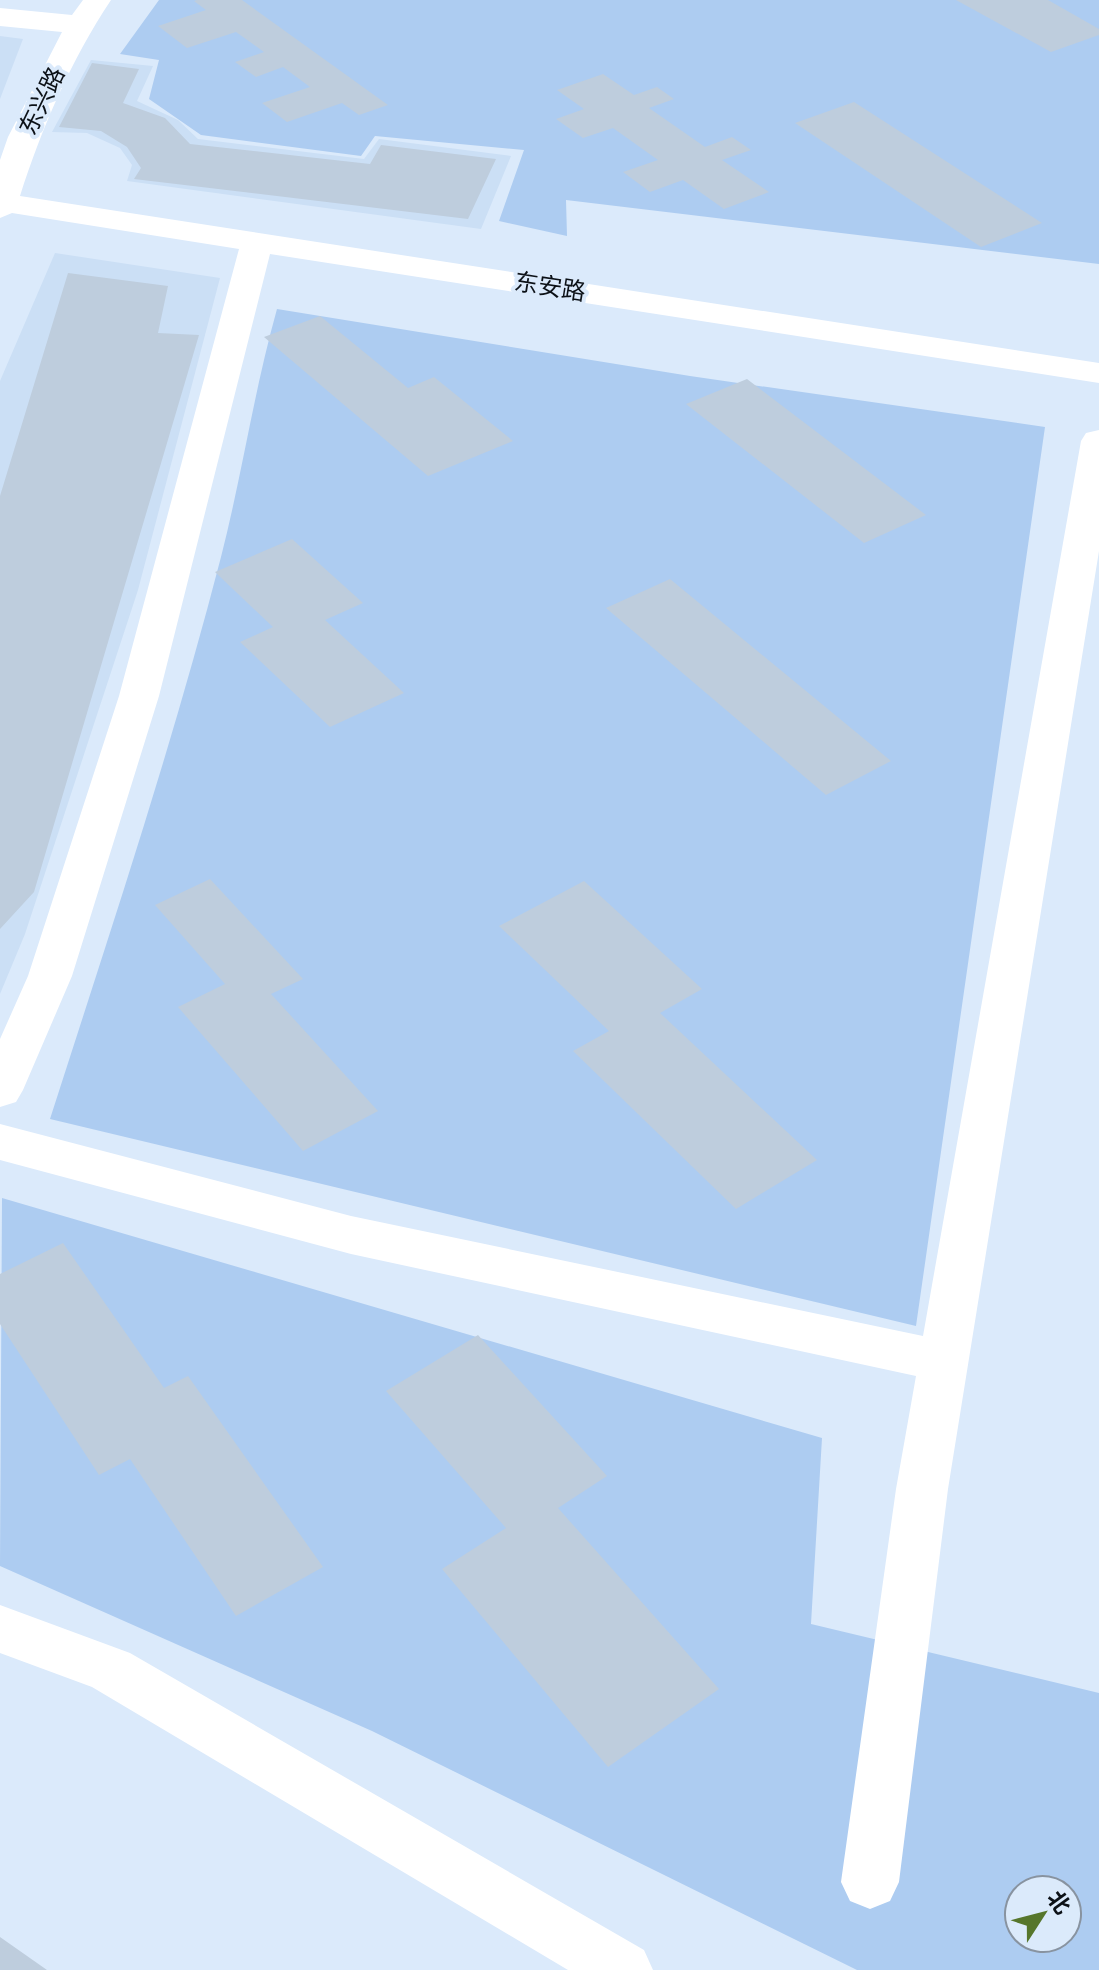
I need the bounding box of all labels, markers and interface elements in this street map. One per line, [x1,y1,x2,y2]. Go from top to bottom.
street label: 东兴路 [15,63,69,139]
street label: 东安路 [512,269,588,305]
north arrow [1003,1874,1083,1954]
text: 北 [1043,1887,1075,1918]

